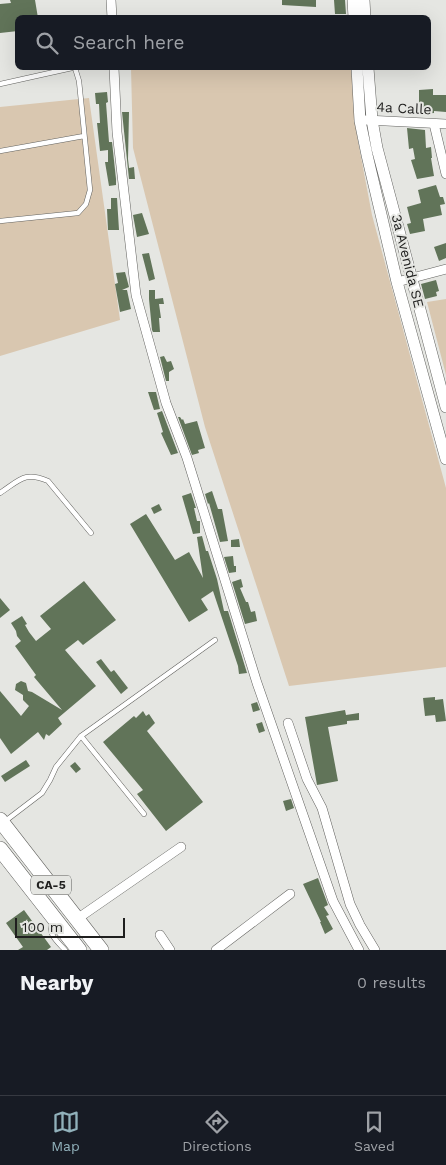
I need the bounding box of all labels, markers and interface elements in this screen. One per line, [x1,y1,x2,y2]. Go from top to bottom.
search box [15,15,431,70]
icon: search [33,29,61,57]
text: Search here [73,31,184,54]
street label: 4a Calle [376,99,432,117]
street label: 3a Avenida SE [389,213,427,309]
road number: CA-5 [31,876,71,894]
scale bar [15,915,125,938]
text: 100 m [22,919,63,935]
text: Nearby [20,970,93,995]
text: 0 results [357,973,426,992]
tab: Map [51,1108,80,1154]
tab: Directions [182,1108,252,1154]
tab: Saved [354,1108,395,1154]

